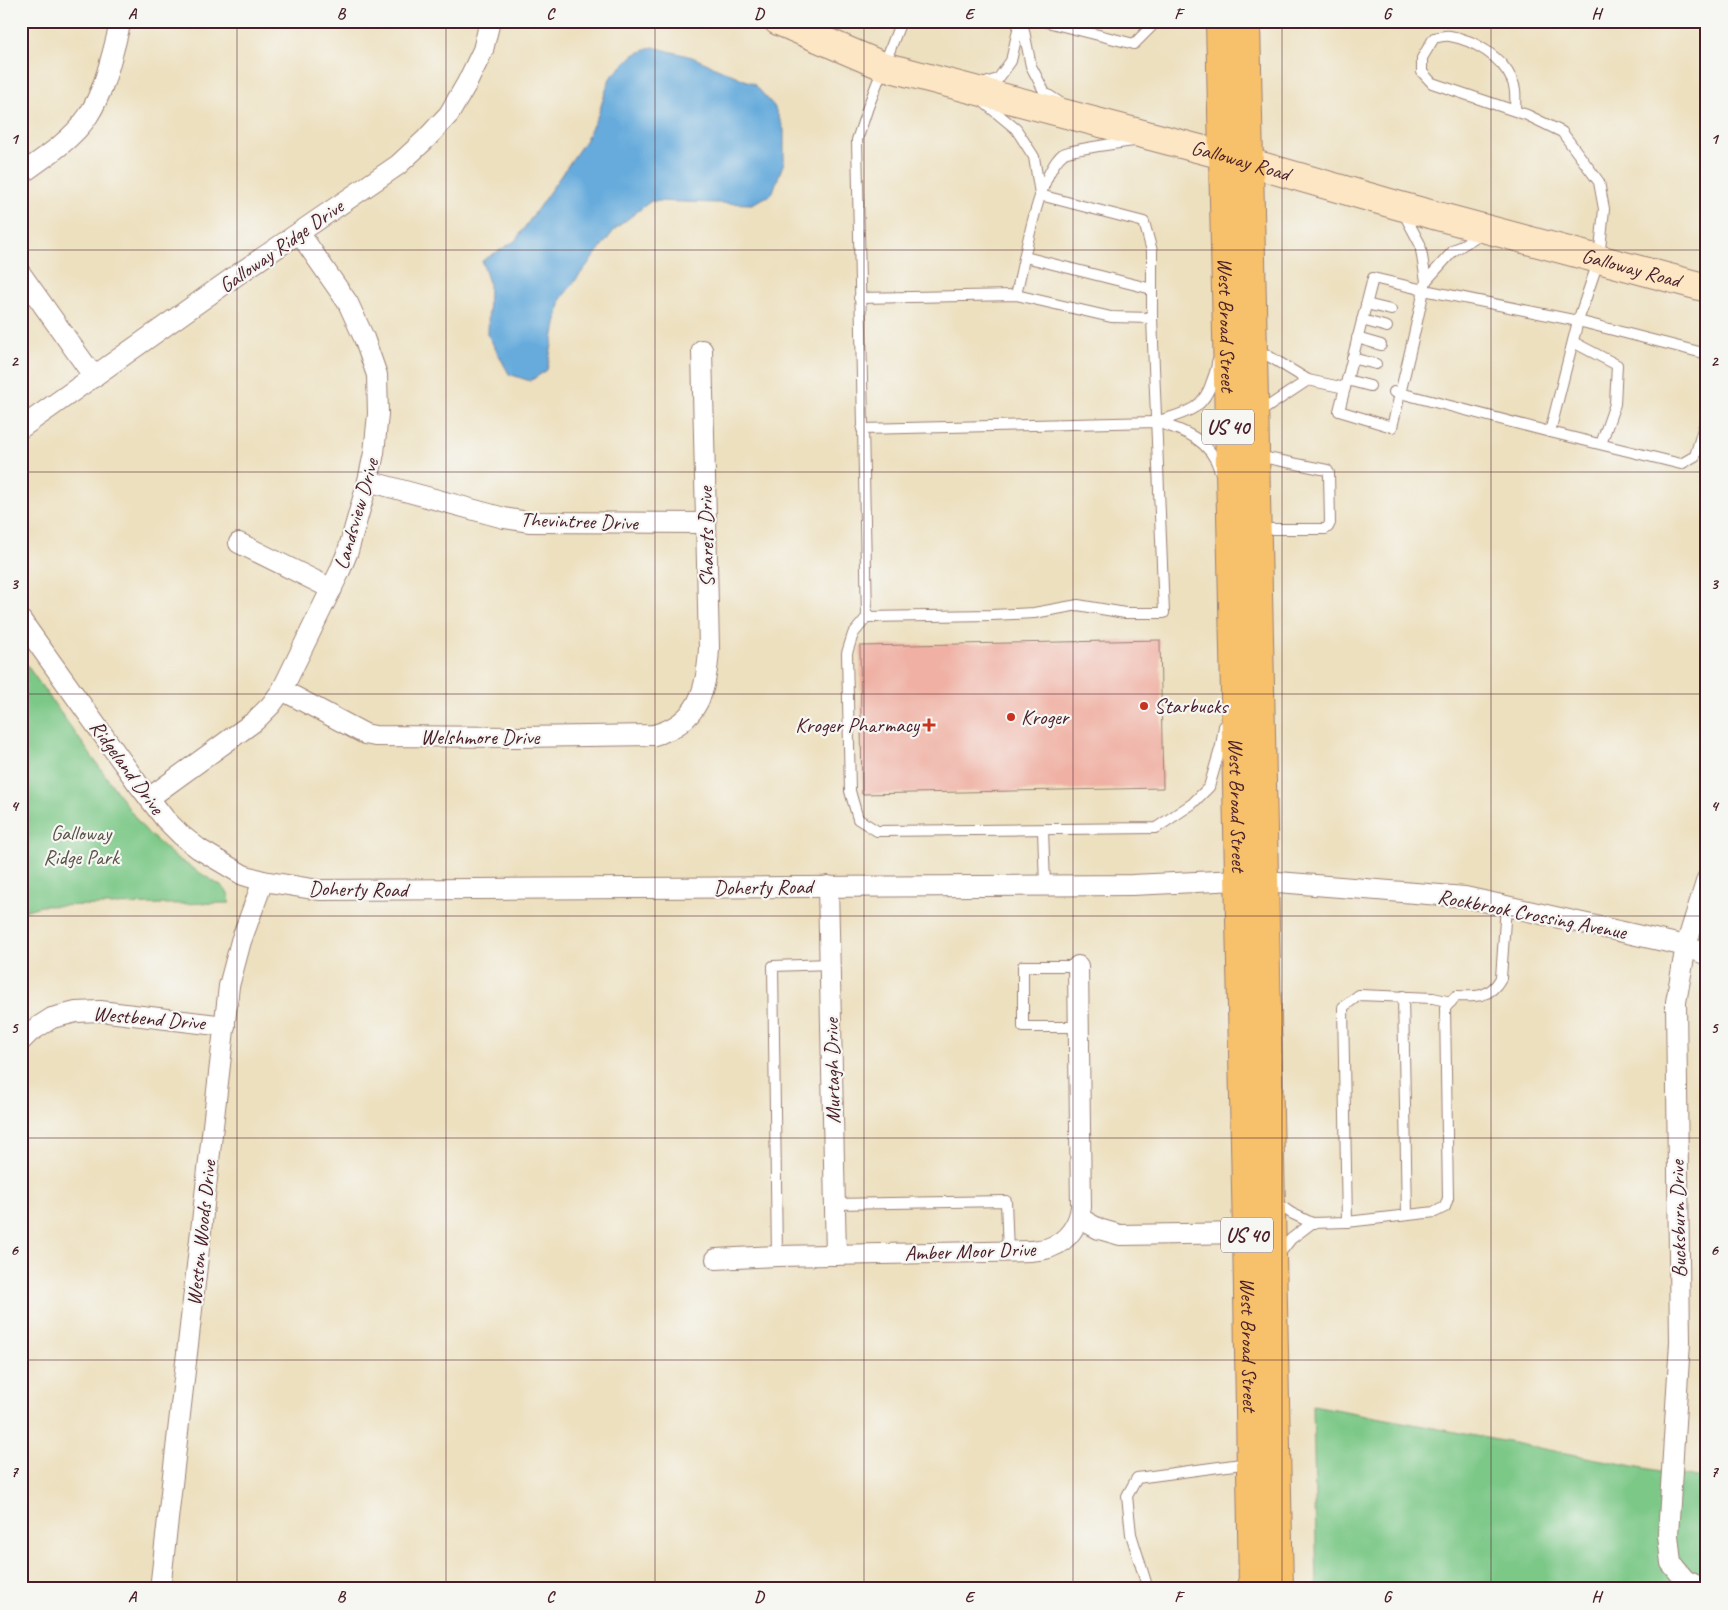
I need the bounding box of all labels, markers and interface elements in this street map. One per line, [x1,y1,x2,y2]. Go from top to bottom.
text: A [128,4,138,24]
text: B [337,4,347,24]
text: C [546,4,556,24]
text: D [754,4,765,24]
text: E [965,4,976,24]
text: F [1174,4,1185,24]
text: G [1383,4,1393,24]
text: H [1591,4,1603,24]
text: 1 [10,129,19,149]
text: 1 [1710,129,1719,149]
street label: Galloway Road [1189,134,1296,188]
street label: Galloway Ridge Drive [214,192,350,298]
street label: Galloway Road [1579,242,1687,294]
street label: West Broad Street [1212,258,1241,394]
text: 2 [10,351,19,371]
text: 2 [1710,351,1719,371]
road number: US 40 [1202,410,1254,444]
street label: Landsview Drive [328,454,385,572]
street label: Sharets Drive [692,484,720,587]
street label: Thevintree Drive [520,506,639,536]
text: 3 [10,574,19,594]
text: 3 [1710,574,1719,594]
place label: Starbucks [1154,693,1229,719]
marker: Starbucks [1138,700,1150,712]
place label: Kroger [1021,704,1070,730]
marker: Kroger [1005,711,1017,723]
place label: Kroger Pharmacy [795,712,921,738]
street label: Ridgeland Drive [84,715,171,820]
marker: Kroger Pharmacy [923,719,935,731]
street label: Welshmore Drive [421,724,541,750]
street label: West Broad Street [1223,738,1252,874]
text: 4 [10,796,19,816]
text: 4 [1710,796,1719,816]
park label: Galloway Ridge Park [43,820,121,870]
street label: Doherty Road [713,873,816,901]
street label: Doherty Road [308,875,411,903]
street label: Rockbrook Crossing Avenue [1436,883,1630,945]
street label: Westbend Drive [92,1000,208,1036]
street label: Murtagh Drive [818,1016,846,1124]
text: 5 [11,1018,20,1038]
text: 5 [1711,1018,1720,1038]
street label: Weston Woods Drive [180,1158,222,1307]
street label: Bucksburn Drive [1664,1158,1692,1278]
road number: US 40 [1221,1218,1273,1252]
street label: Amber Moor Drive [904,1236,1037,1266]
text: 6 [10,1240,19,1260]
text: 6 [1710,1240,1719,1260]
street label: West Broad Street [1235,1277,1263,1414]
text: 7 [10,1462,19,1482]
text: 7 [1710,1462,1719,1482]
text: A [128,1587,138,1607]
text: B [337,1587,347,1607]
text: C [546,1587,556,1607]
text: D [754,1587,765,1607]
text: E [965,1587,976,1607]
text: F [1174,1587,1185,1607]
text: G [1383,1587,1393,1607]
text: H [1591,1587,1603,1607]

